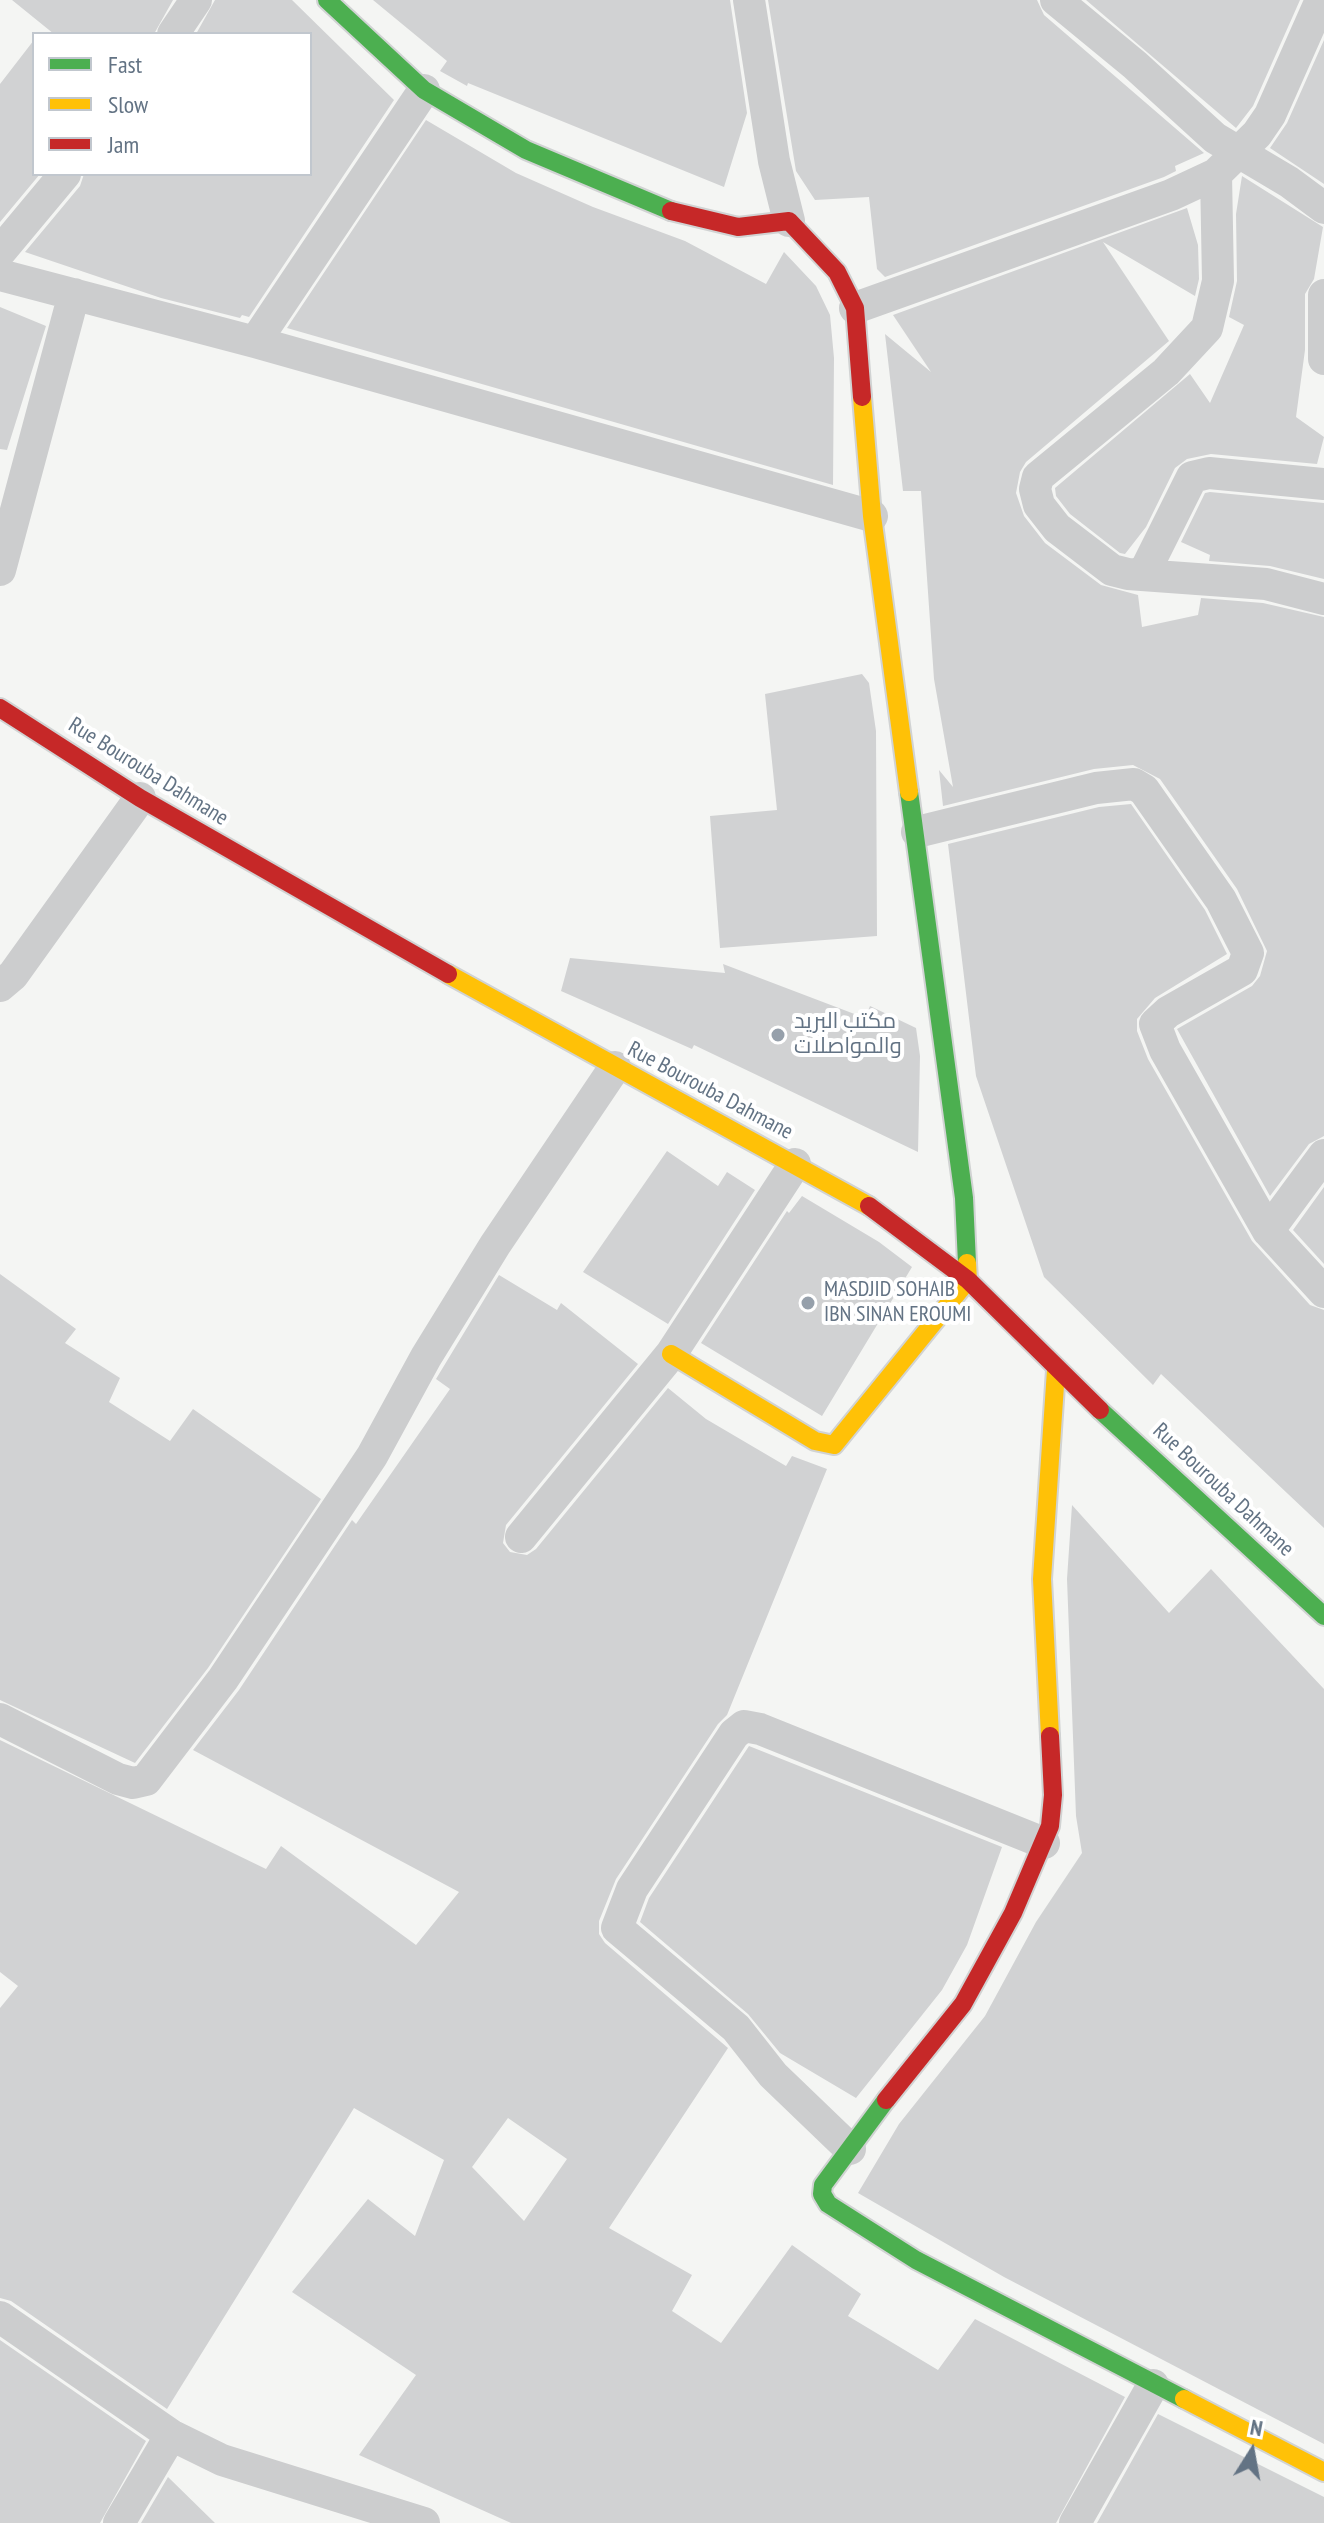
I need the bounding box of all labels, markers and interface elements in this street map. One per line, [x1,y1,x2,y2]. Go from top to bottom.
legend [32,32,312,176]
text: Fast [108,49,142,80]
text: Slow [108,89,148,120]
text: Jam [108,129,139,160]
street label: Rue Bourouba Dahmane [63,712,233,832]
place label: مكتب البريد والمواصلات [794,1009,902,1060]
marker: مكتب البريد والمواصلات [769,1026,787,1044]
street label: Rue Bourouba Dahmane [623,1036,797,1146]
place label: MASDJID SOHAIB IBN SINAN EROUMI [824,1277,971,1328]
marker: MASDJID SOHAIB IBN SINAN EROUMI [799,1294,817,1312]
street label: Rue Bourouba Dahmane [1147,1418,1299,1562]
north arrow [1212,2411,1292,2491]
text: N [1248,2413,1265,2442]

